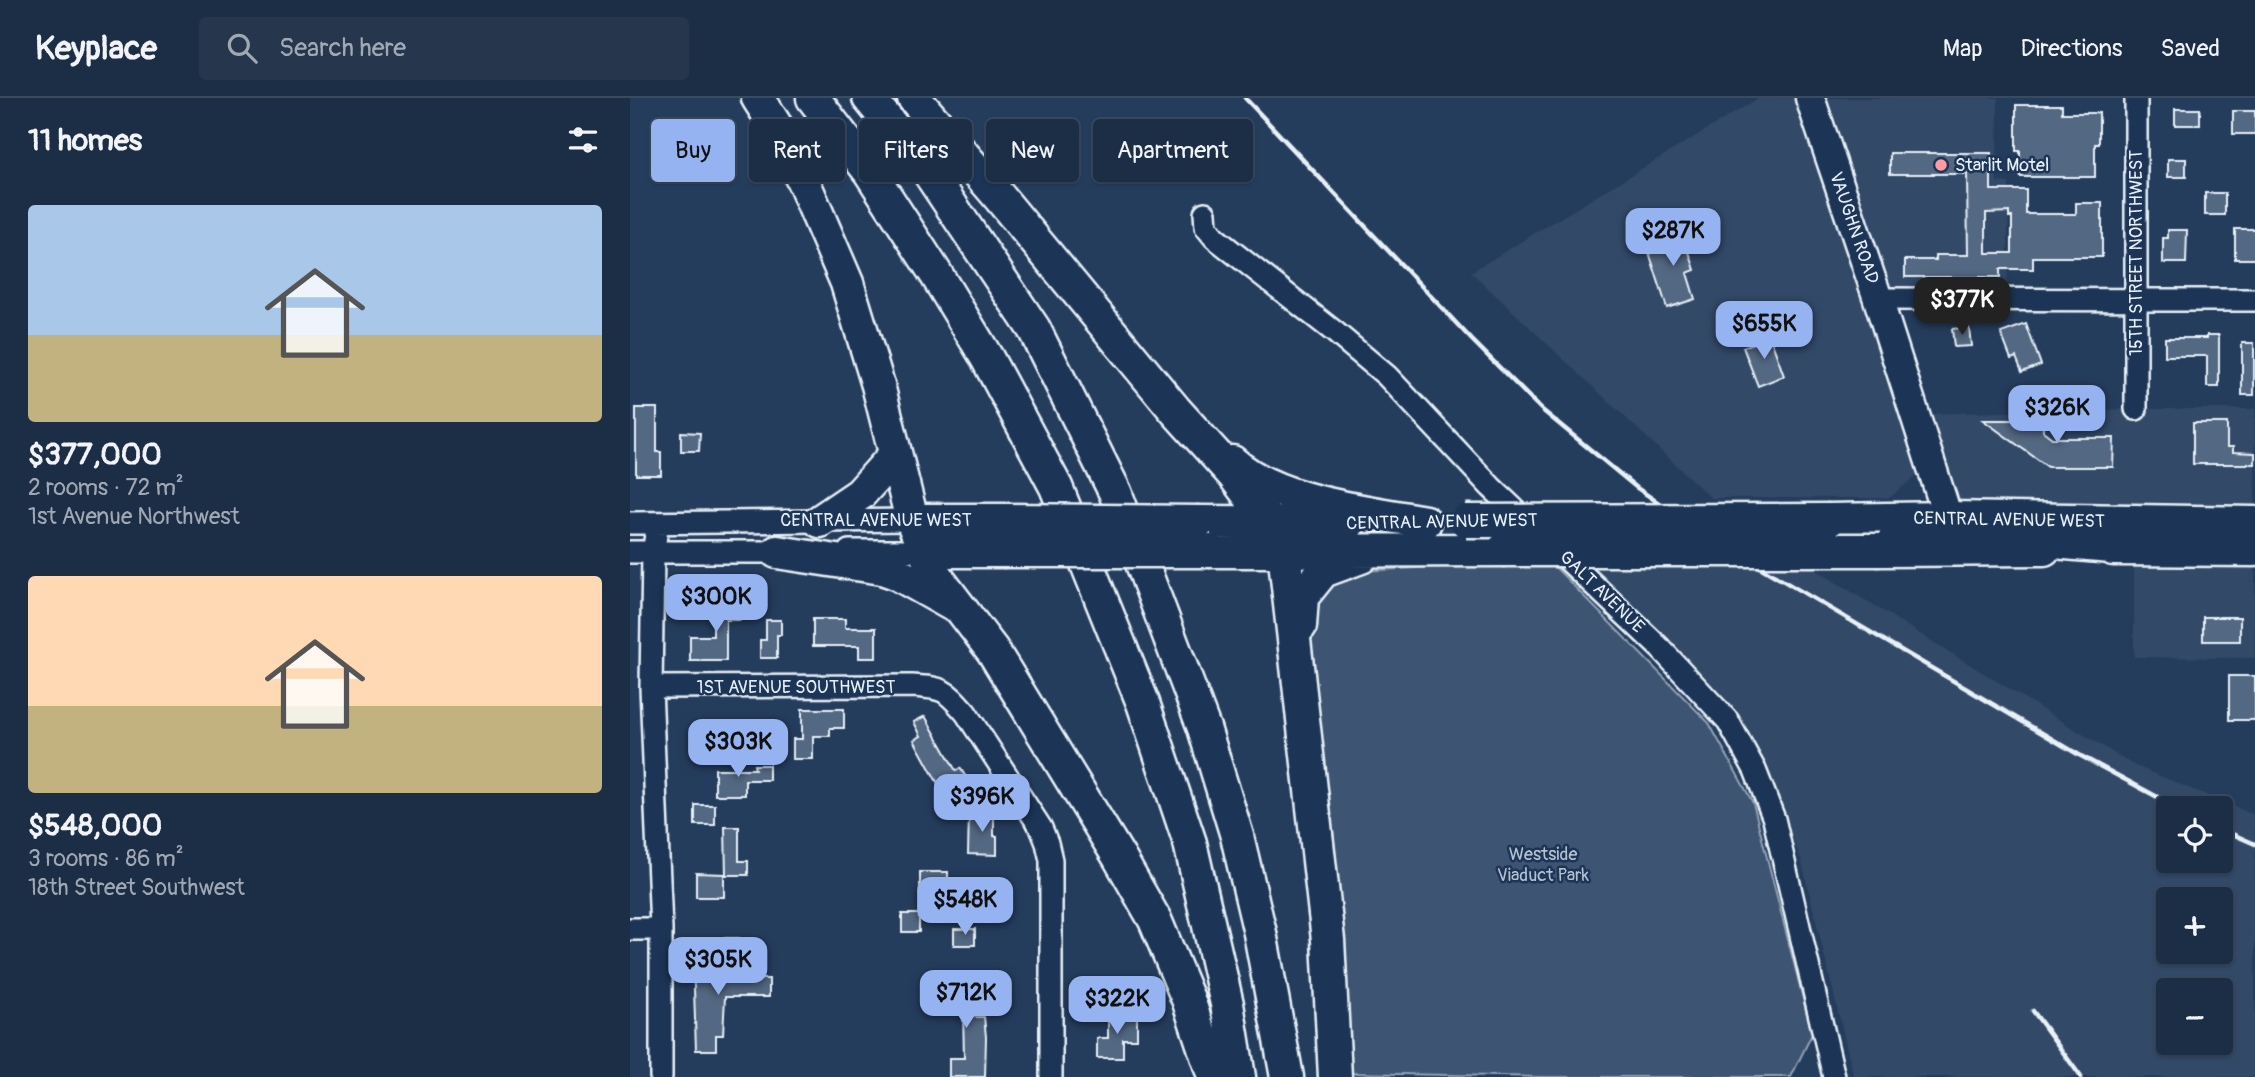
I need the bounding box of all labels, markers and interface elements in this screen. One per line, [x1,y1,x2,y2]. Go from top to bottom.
search box [199,17,689,80]
text: Keyplace [35,28,157,69]
icon: search [223,29,261,67]
text: Search here [279,32,406,64]
text: Map [1943,34,1983,63]
text: Directions [2021,34,2122,63]
text: Saved [2160,34,2220,63]
chip: Buy [651,119,735,182]
chip: Rent [749,119,845,182]
chip: Filters [859,119,972,182]
chip: New [986,119,1079,182]
chip: Apartment [1093,119,1253,182]
icon: filters [564,121,602,159]
text: 11 homes [28,122,142,159]
street label: 15TH STREET NORTHWEST [2125,150,2148,356]
place label: Starlit Motel [1955,154,2049,177]
marker: Starlit Motel [1933,157,1949,173]
street label: VAUGHN ROAD [1824,169,1884,287]
pin: $287K [1624,208,1722,268]
text: $287K [1642,216,1704,245]
icon: home [252,250,378,376]
pin: $377K [1913,278,2011,337]
text: $377K [1930,285,1994,314]
pin: $655K [1715,302,1813,361]
text: $655K [1732,309,1796,338]
pin: $326K [2008,386,2106,445]
text: $326K [2024,393,2090,422]
text: $377,000 [28,436,162,473]
text: 2 rooms · 72 m² [28,473,184,502]
text: 1st Avenue Northwest [28,502,240,531]
street label: CENTRAL AVENUE WEST [1913,507,2105,533]
street label: CENTRAL AVENUE WEST [780,509,972,532]
street label: CENTRAL AVENUE WEST [1346,509,1538,535]
street label: GALT AVENUE [1555,546,1649,638]
pin: $300K [667,574,765,634]
text: $300K [681,582,751,611]
icon: home [252,621,378,747]
street label: 1ST AVENUE SOUTHWEST [696,676,896,699]
pin: $303K [689,720,787,779]
text: $303K [704,727,772,756]
pin: $396K [933,774,1031,834]
text: $396K [950,782,1014,811]
map controls [2156,796,2233,1055]
button: locate [2156,796,2233,873]
text: $548,000 [28,807,162,844]
park label: Westside Viaduct Park [1497,843,1590,887]
text: 3 rooms · 86 m² [28,844,184,873]
text: 18th Street Southwest [28,873,245,902]
pin: $548K [916,878,1014,937]
text: $548K [933,885,997,914]
button: + [2156,887,2233,964]
pin: $305K [669,937,767,997]
text: $305K [684,945,752,974]
pin: $712K [917,970,1015,1030]
pin: $322K [1068,976,1166,1036]
text: $712K [936,978,996,1007]
button: − [2156,978,2233,1055]
text: $322K [1085,984,1149,1013]

